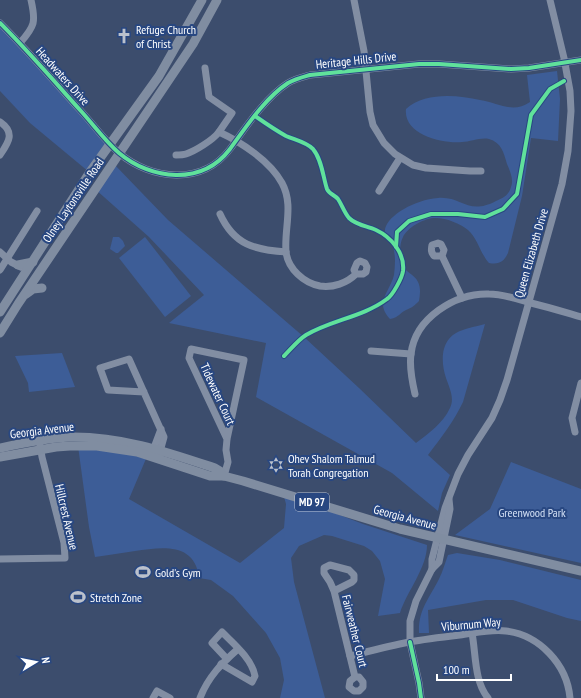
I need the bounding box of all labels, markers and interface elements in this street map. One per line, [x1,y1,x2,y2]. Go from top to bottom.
place label: Refuge Church of Christ [136,22,196,51]
church icon: Refuge Church of Christ [115,27,133,45]
street label: Headwaters Drive [33,44,93,108]
street label: Heritage Hills Drive [315,48,397,72]
street label: Olney Laytonsville Road [39,155,107,245]
street label: Queen Elizabeth Drive [511,207,551,299]
street label: Tidewater Court [197,361,239,428]
street label: Georgia Avenue [9,419,75,441]
place label: Ohev Shalom Talmud Torah Congregation [288,451,375,480]
synagogue icon: Ohev Shalom Talmud Torah Congregation [267,456,285,474]
street label: Hillcrest Avenue [52,483,82,551]
road number: MD 97 [295,493,329,511]
street label: Georgia Avenue [372,501,438,533]
park label: Greenwood Park [498,505,566,520]
sports icon: Gold's Gym [134,563,152,581]
place label: Gold's Gym [155,565,201,580]
sports icon: Stretch Zone [69,588,87,606]
place label: Stretch Zone [90,590,142,605]
street label: Fairweather Court [339,593,371,669]
street label: Viburnum Way [440,614,502,634]
north arrow [16,642,56,682]
text: N [38,656,53,664]
scale bar [437,656,511,682]
text: 100 m [443,662,470,677]

